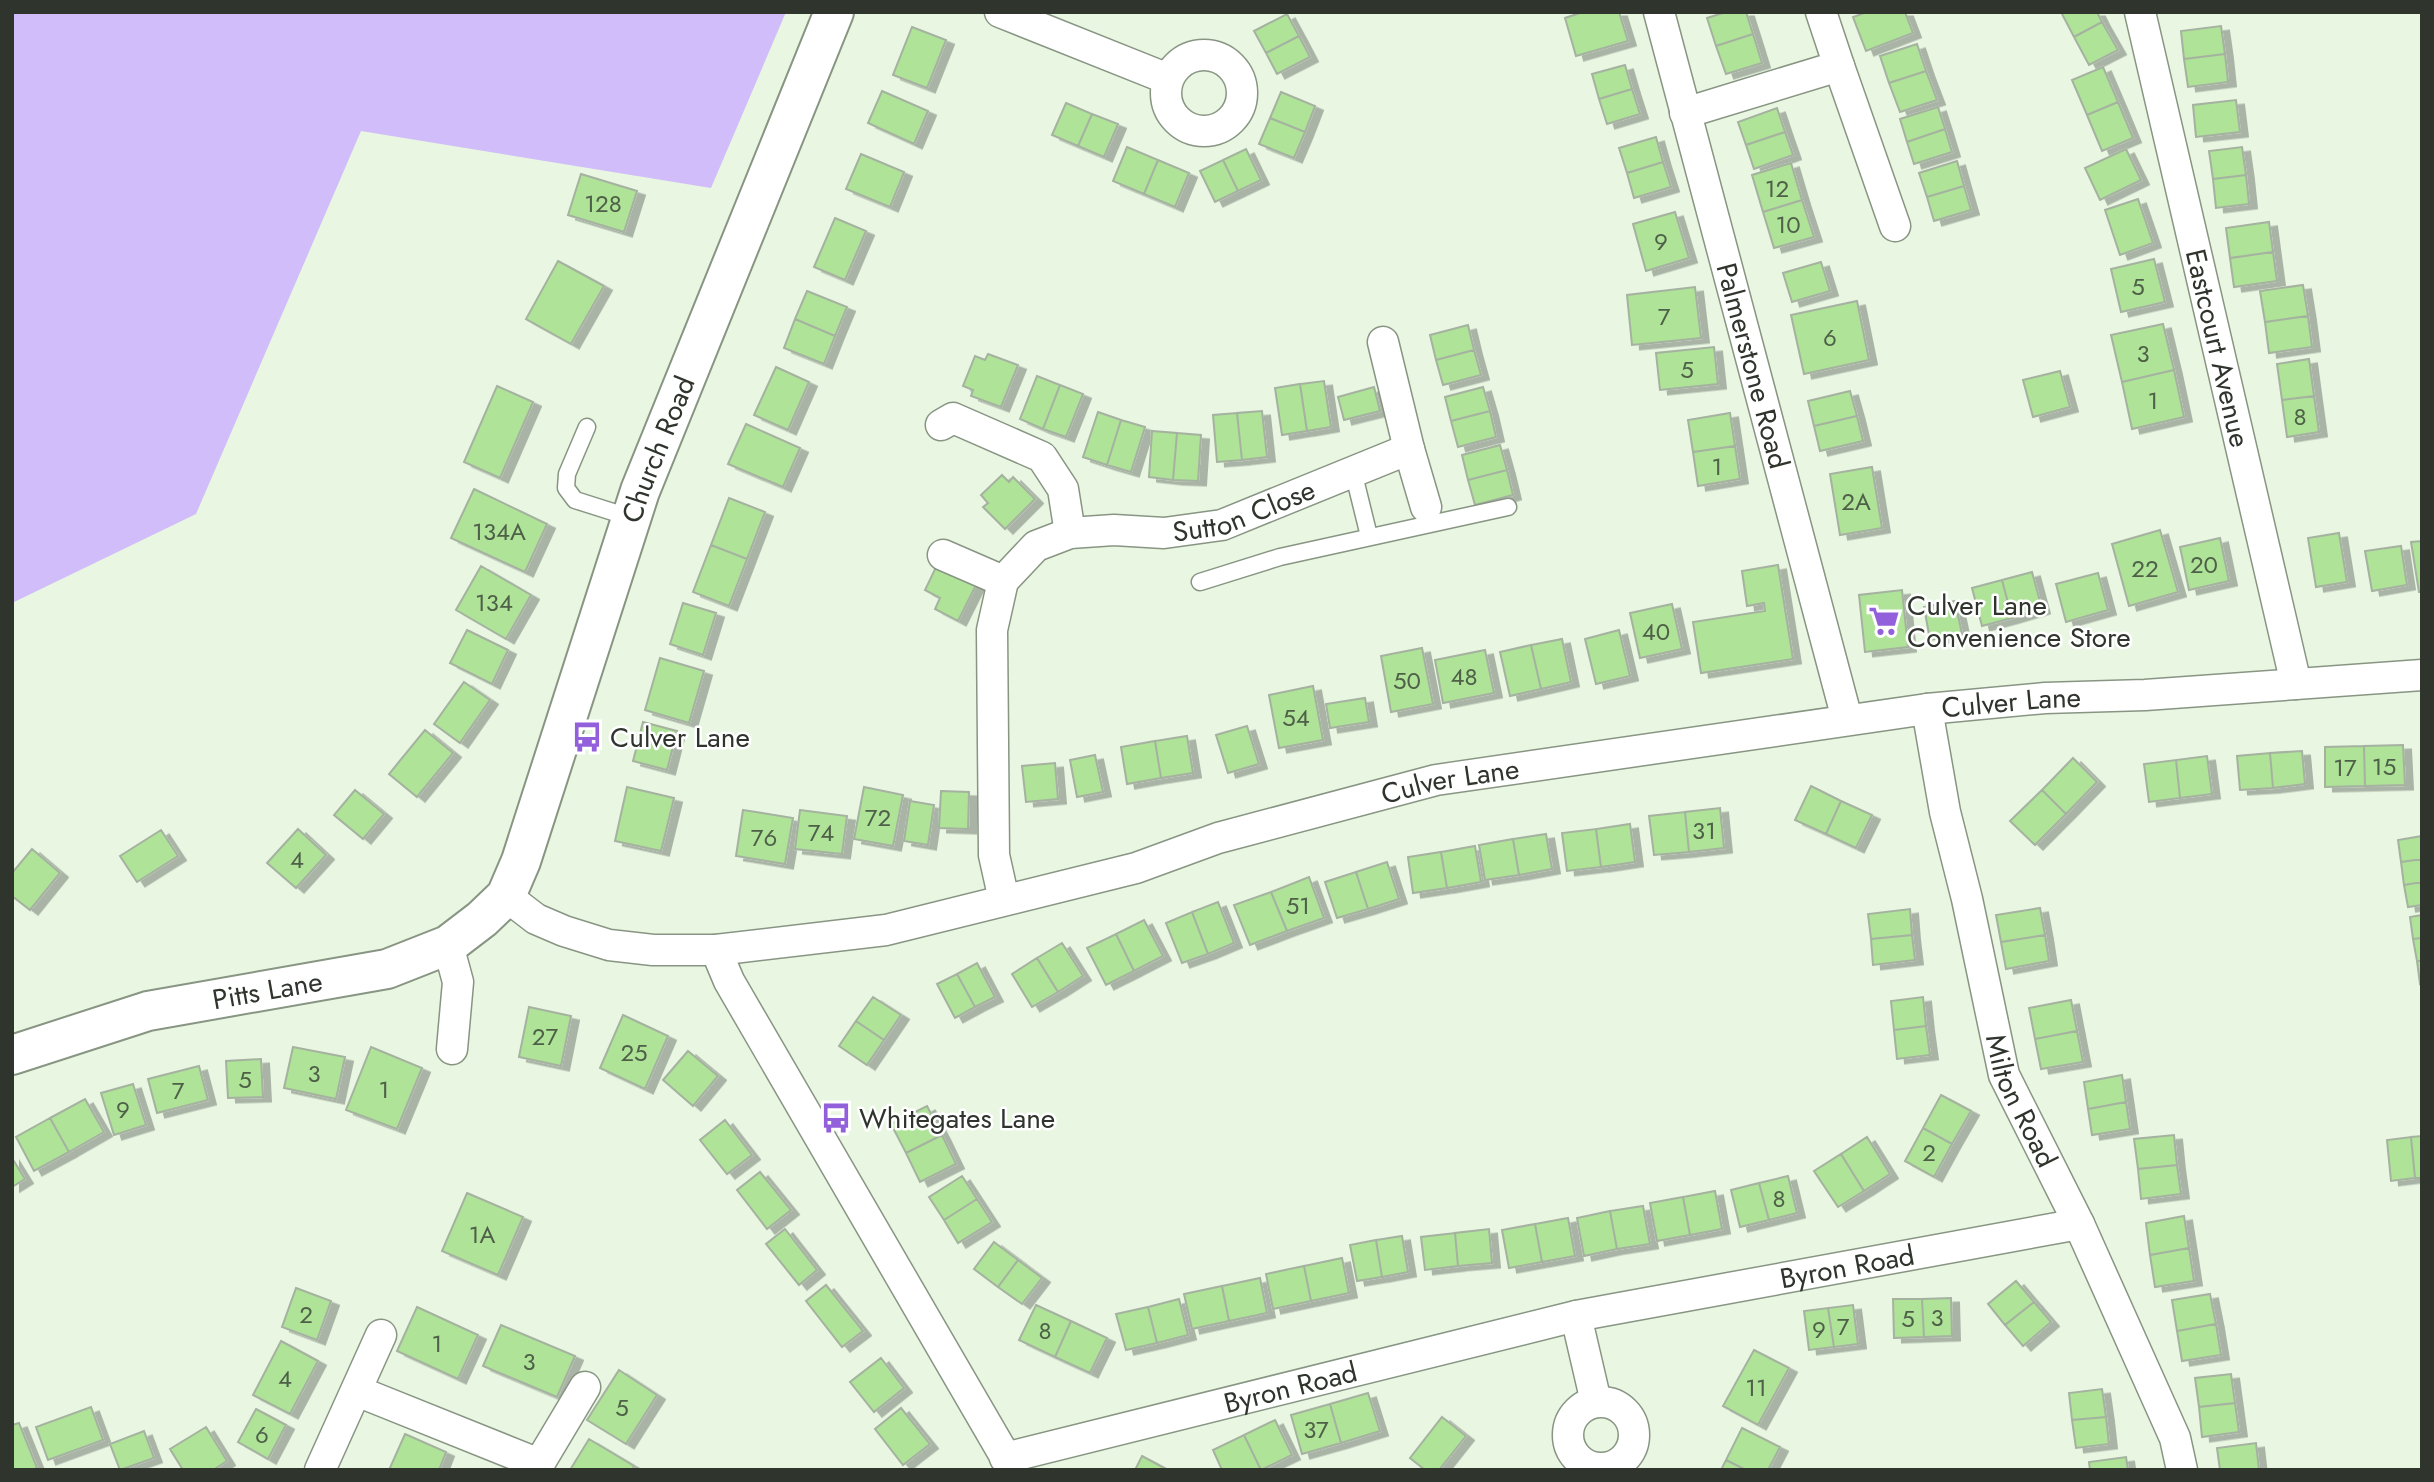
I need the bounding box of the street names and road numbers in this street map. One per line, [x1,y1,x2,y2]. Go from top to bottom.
street label: Eastcourt Avenue [2175,245,2261,451]
street label: Palmerstone Road [1706,258,1800,473]
street label: Church Road [611,370,705,528]
street label: Sutton Close [1170,469,1321,552]
street label: Culver Lane [1940,676,2082,728]
street label: Culver Lane [1376,748,1522,814]
street label: Pitts Lane [209,960,325,1020]
street label: Milton Road [1975,1031,2068,1174]
street label: Byron Road [1777,1234,1918,1299]
street label: Byron Road [1219,1351,1361,1423]

